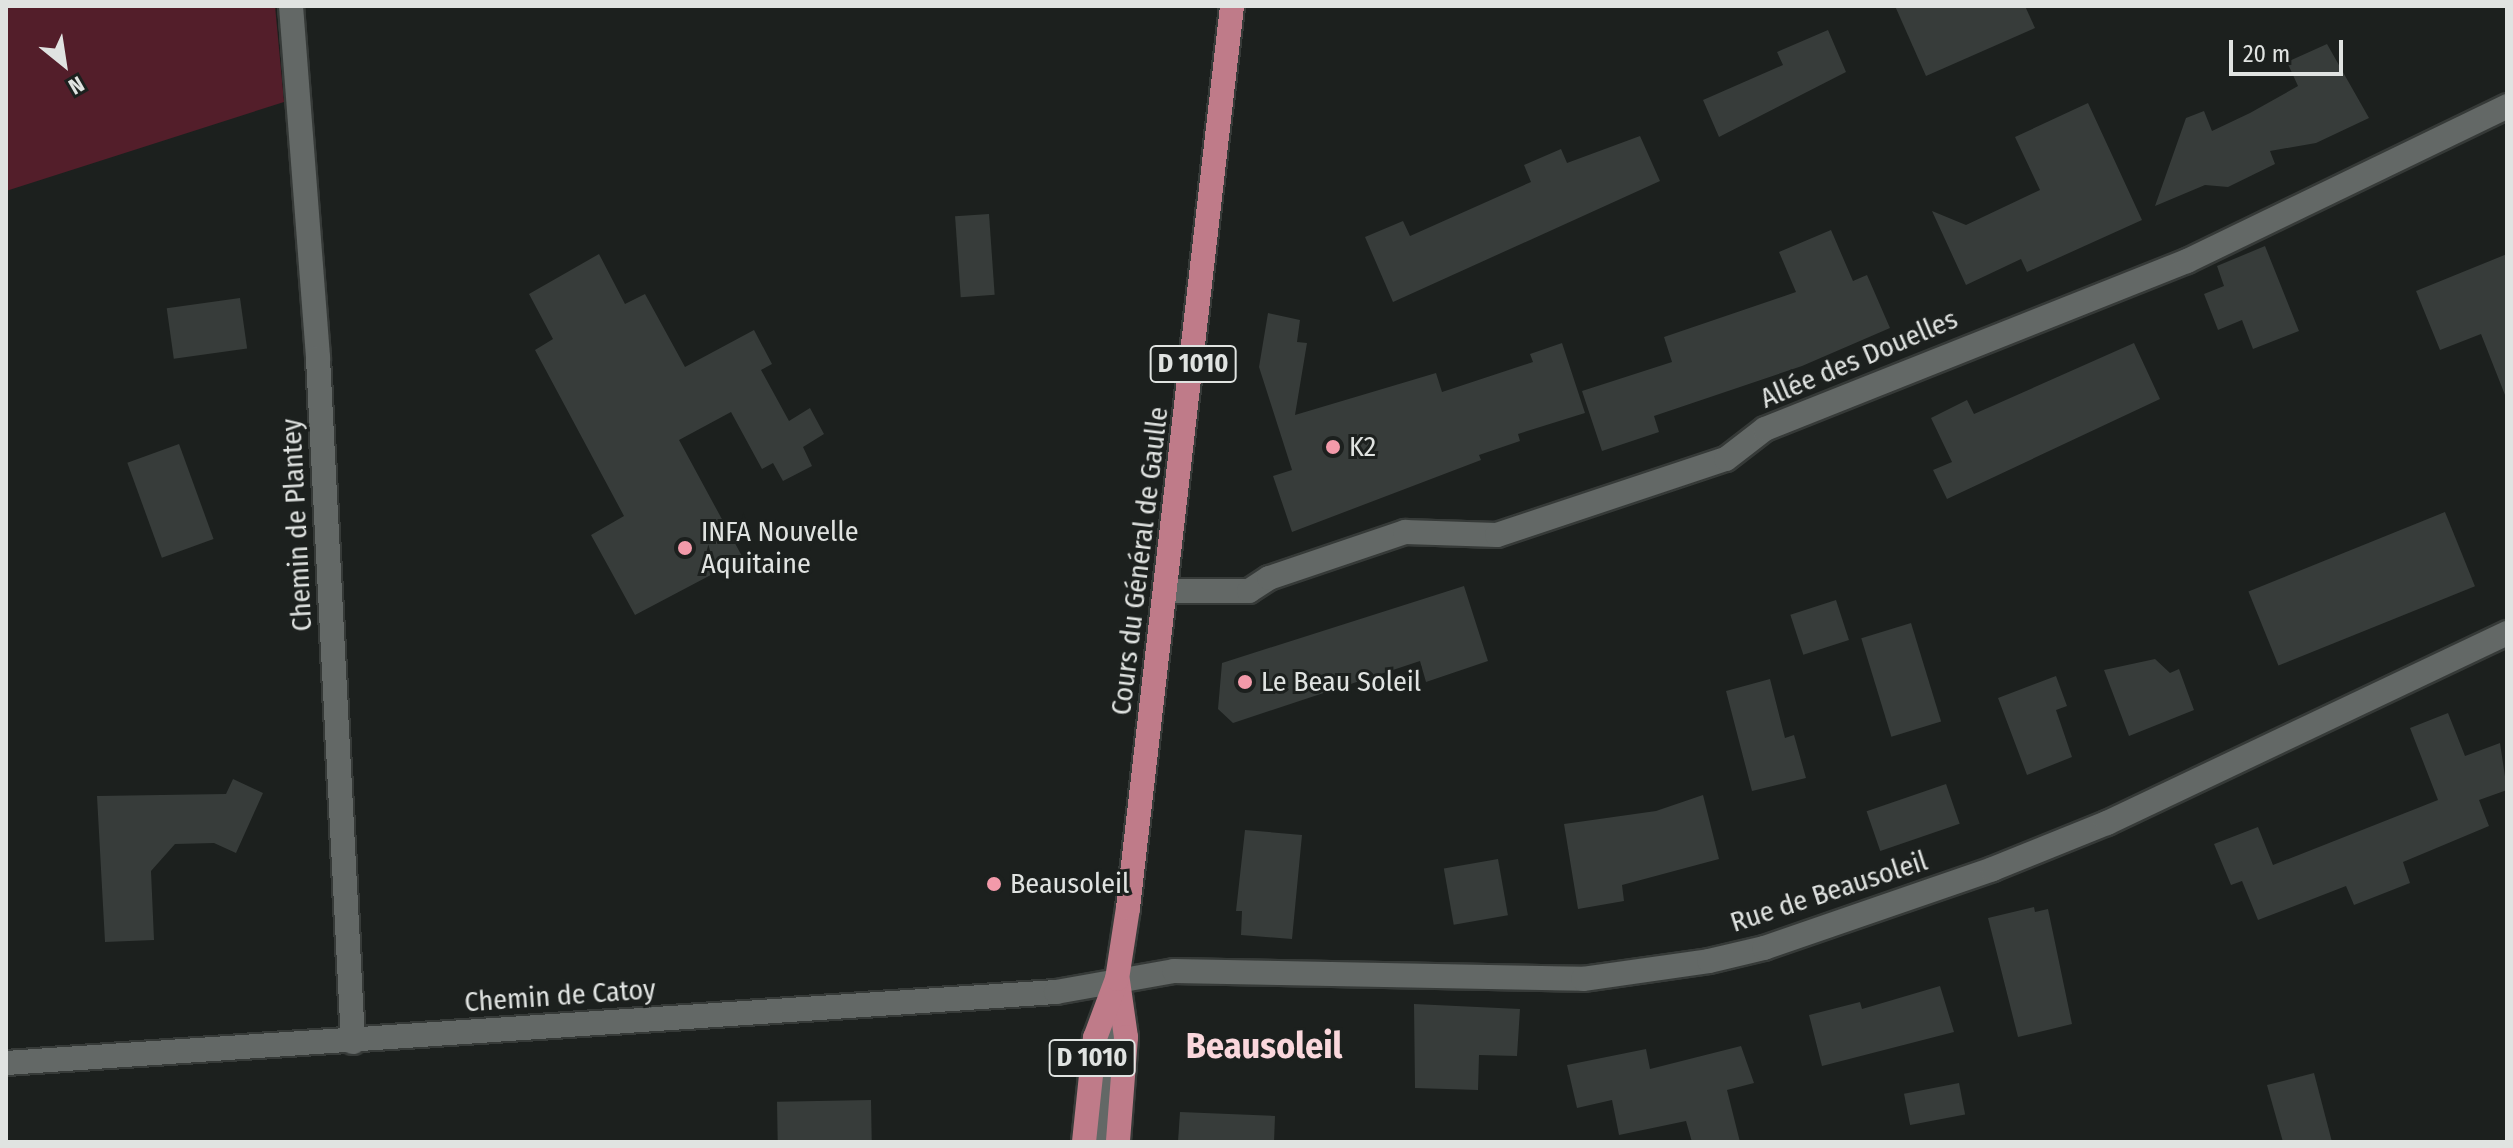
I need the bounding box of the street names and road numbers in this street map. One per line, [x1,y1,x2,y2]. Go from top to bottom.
street label: Allée des Douelles [1755,302,1963,416]
road number: D 1010 [1149,342,1237,386]
street label: Cours du Général de Gaulle [1104,405,1176,717]
street label: Chemin de Plantey [275,418,319,632]
street label: Rue de Beausoleil [1726,844,1932,940]
street label: Chemin de Catoy [463,973,657,1019]
road number: D 1010 [1048,1036,1136,1080]

